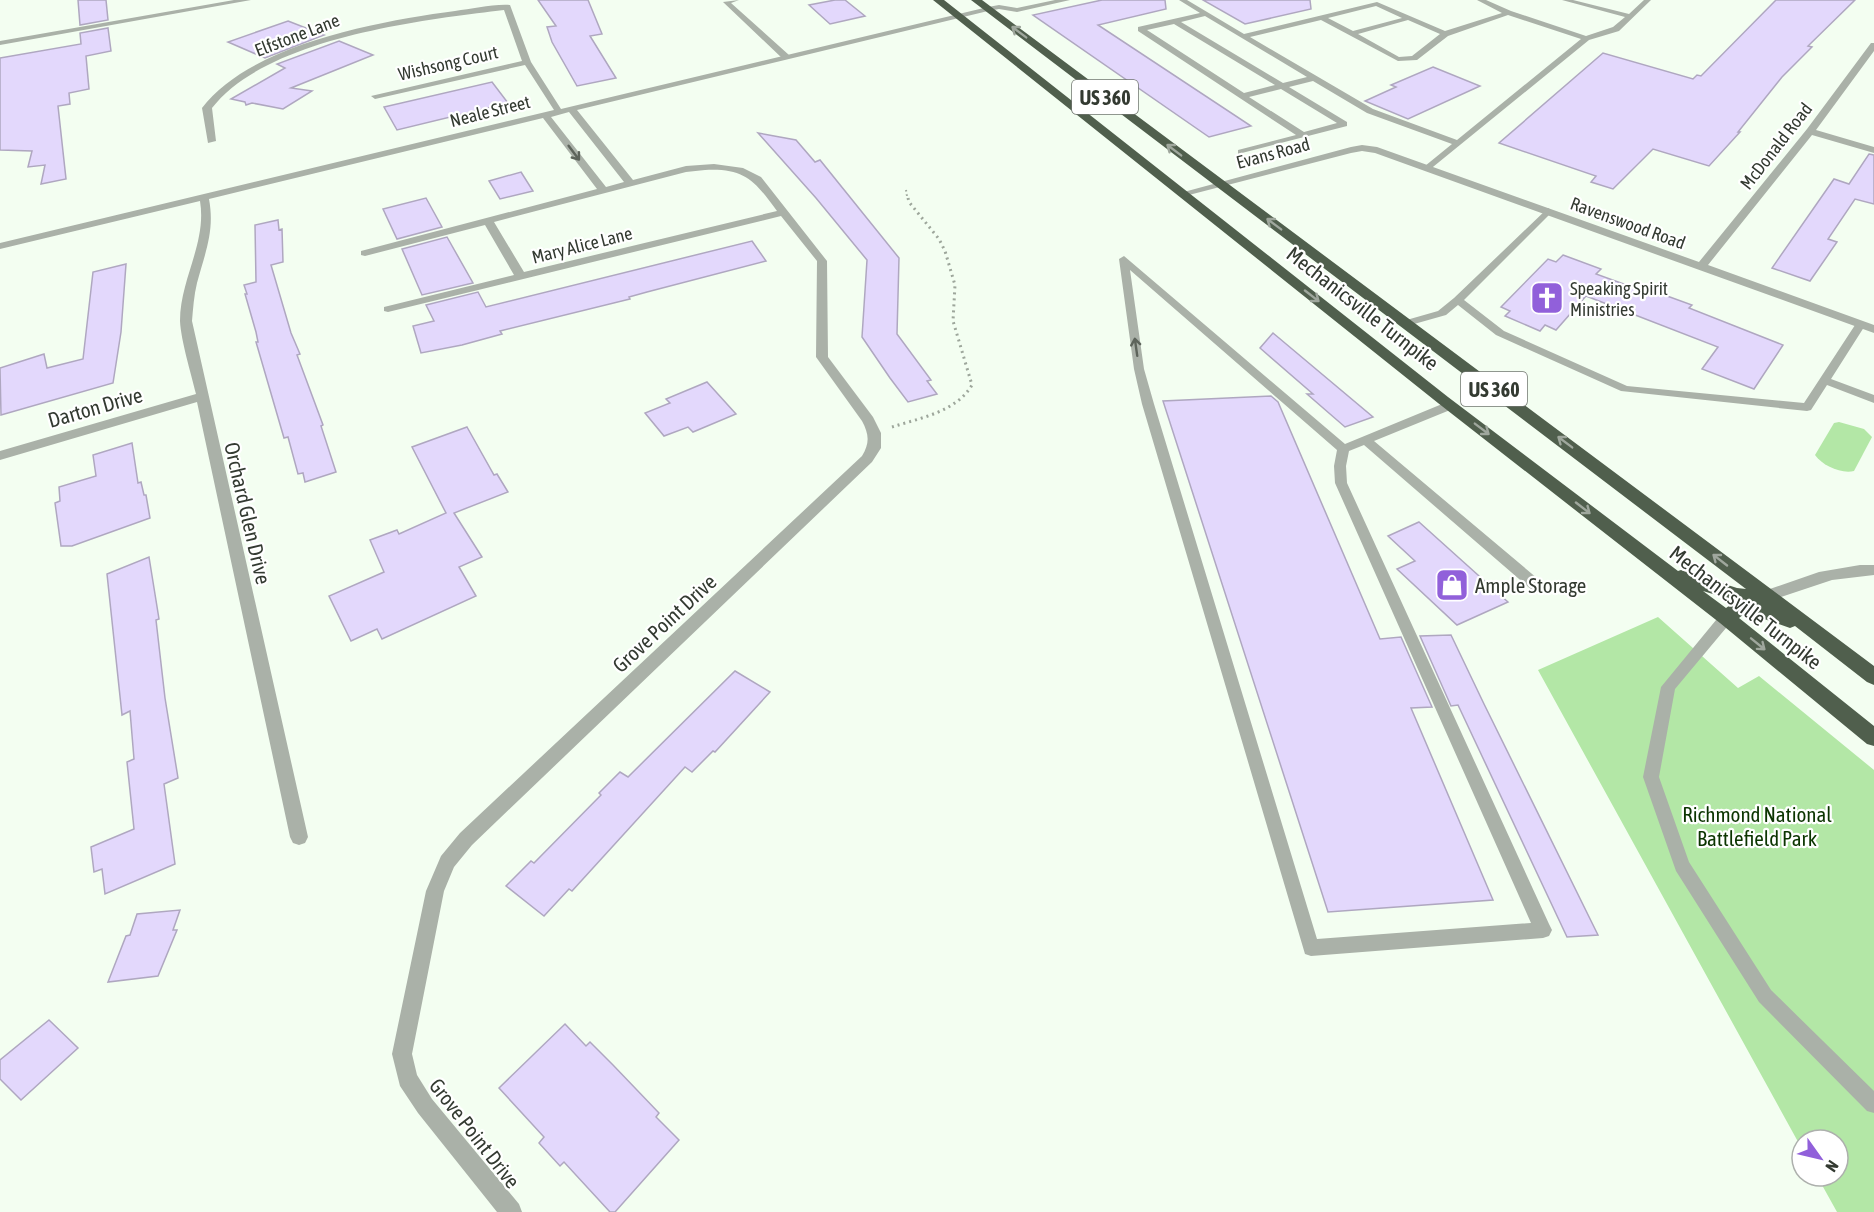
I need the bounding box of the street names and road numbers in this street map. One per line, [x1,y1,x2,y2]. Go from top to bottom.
street label: Elfstone Lane [252,9,342,61]
street label: Wishsong Court [396,41,500,85]
road number: US 360 [1072,80,1138,114]
street label: Neale Street [448,91,532,131]
street label: McDonald Road [1736,98,1816,194]
street label: Evans Road [1234,133,1312,173]
street label: Ravenswood Road [1568,192,1688,254]
street label: Mary Alice Lane [530,222,634,268]
street label: Mechanicsville Turnpike [1282,241,1444,375]
road number: US 360 [1461,372,1527,406]
street label: Darton Drive [45,382,145,432]
street label: Orchard Glen Drive [220,440,276,586]
street label: Mechanicsville Turnpike [1665,540,1827,674]
street label: Grove Point Drive [607,569,721,677]
street label: Grove Point Drive [425,1073,525,1193]

